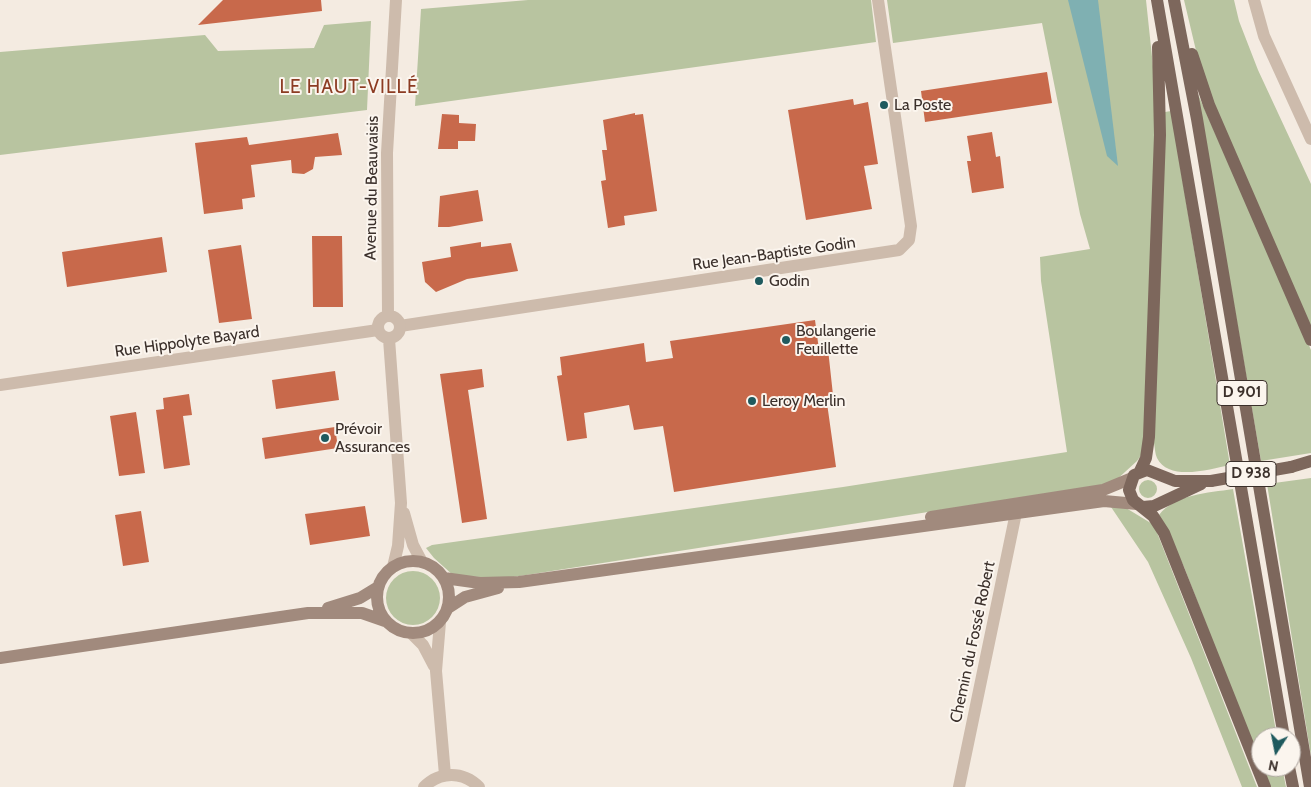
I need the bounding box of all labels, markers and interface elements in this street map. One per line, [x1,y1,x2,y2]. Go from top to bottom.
district label: LE HAUT-VILLÉ [278,76,420,98]
place label: La Poste [894,95,951,115]
marker: La Poste [878,99,890,111]
street label: Avenue du Beauvaisis [361,116,383,260]
street label: Rue Jean-Baptiste Godin [691,233,857,275]
place label: Godin [769,271,810,291]
marker: Godin [753,275,765,287]
place label: Boulangerie Feuillette [796,321,876,359]
street label: Rue Hippolyte Bayard [113,322,261,362]
marker: Boulangerie Feuillette [780,334,792,346]
road number: D 901 [1217,380,1267,406]
place label: Leroy Merlin [762,391,845,411]
marker: Leroy Merlin [746,395,758,407]
place label: Prévoir Assurances [335,419,410,457]
marker: Prévoir Assurances [319,432,331,444]
road number: D 938 [1226,462,1276,486]
street label: Chemin du Fossé Robert [946,559,1000,725]
north arrow [1251,727,1301,777]
text: N [1267,756,1280,776]

